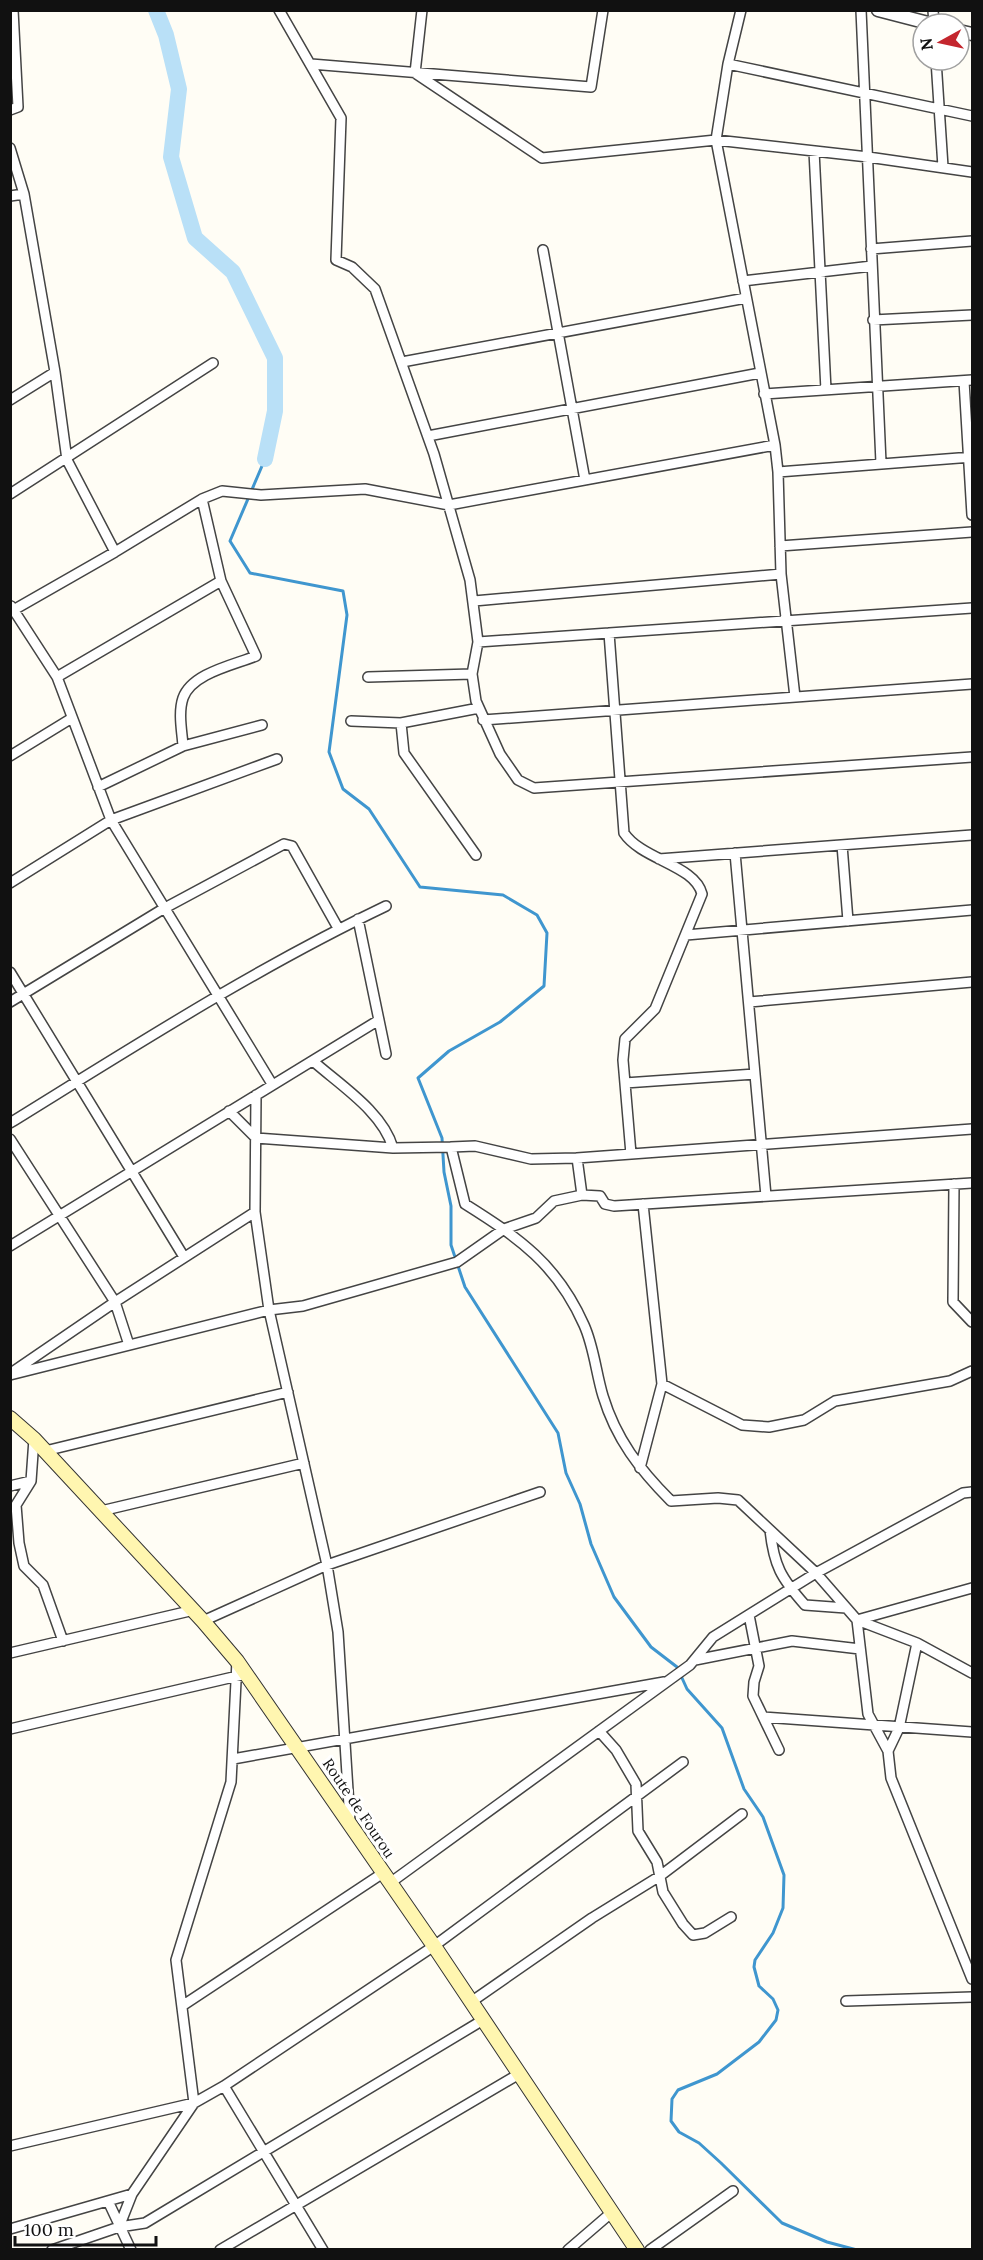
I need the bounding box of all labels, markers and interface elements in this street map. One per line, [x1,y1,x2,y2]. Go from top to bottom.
north arrow [911,12,971,72]
text: N [915,37,937,52]
street label: Route de Fourou [319,1755,399,1861]
scale bar [15,2209,156,2247]
text: 100 m [24,2218,74,2241]

